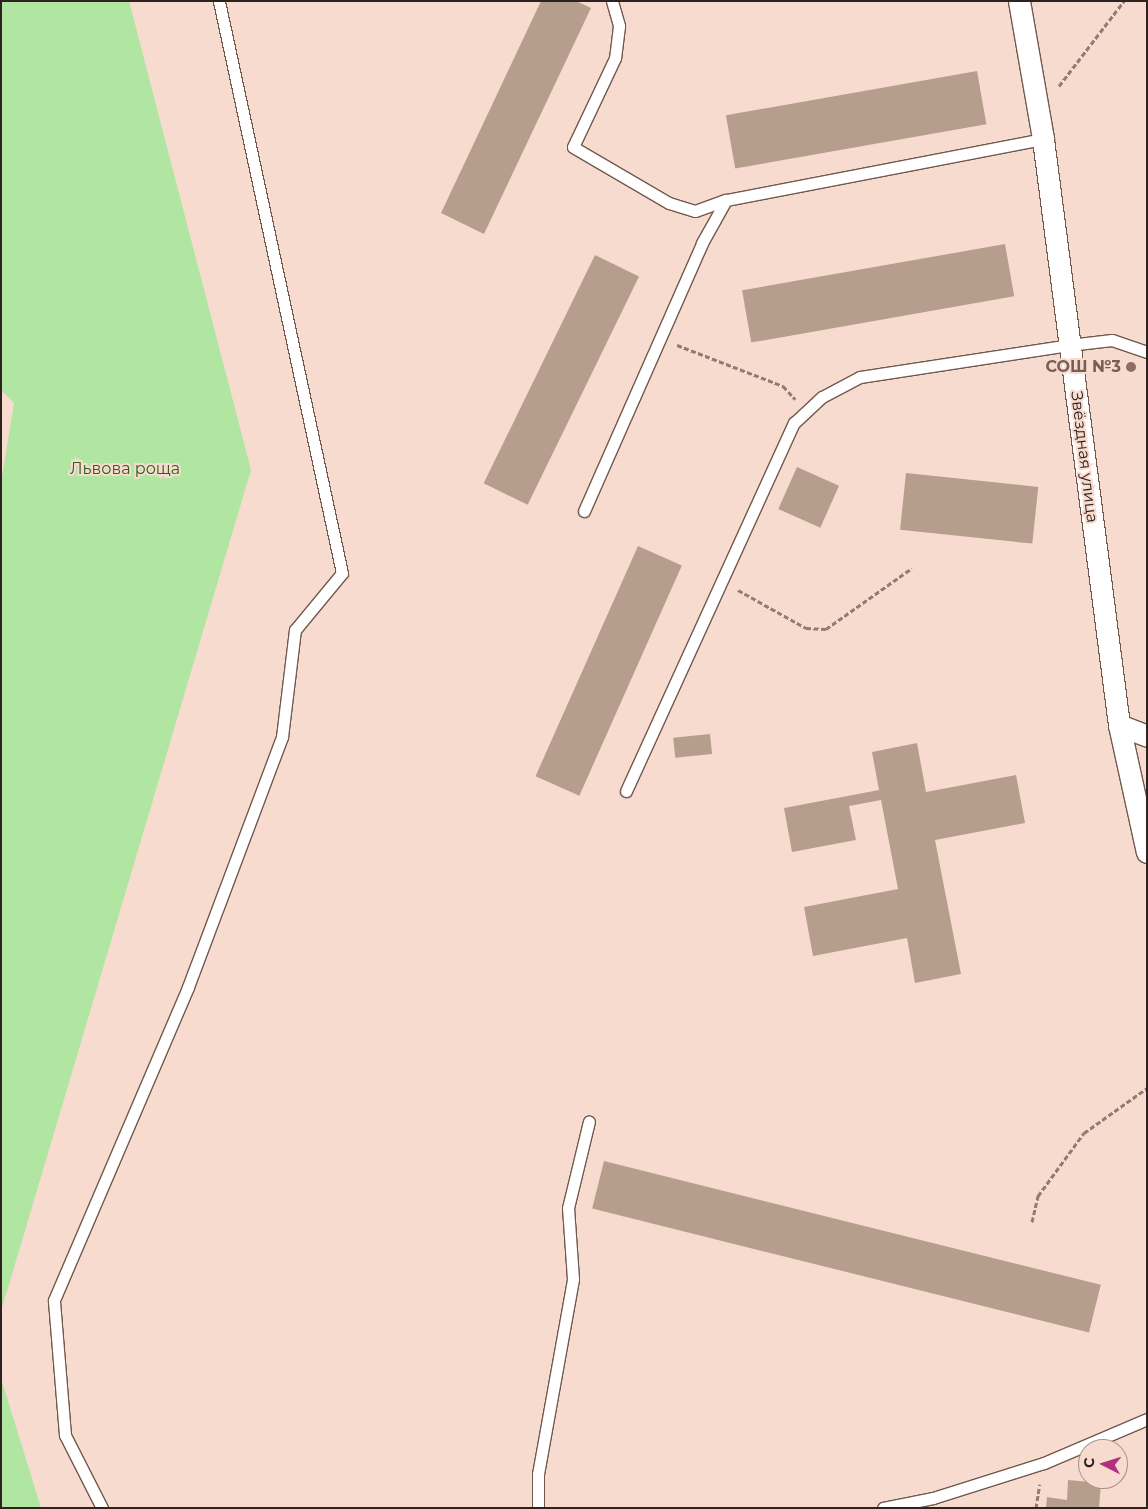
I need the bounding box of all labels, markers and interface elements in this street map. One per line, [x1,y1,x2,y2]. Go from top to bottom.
place label: СОШ №3 [1045,357,1121,377]
marker: СОШ №3 [1125,361,1137,373]
street label: Звёздная улица [1066,390,1102,524]
park label: Львова роща [70,459,180,479]
north arrow [1078,1439,1128,1489]
text: С [1080,1457,1098,1469]

